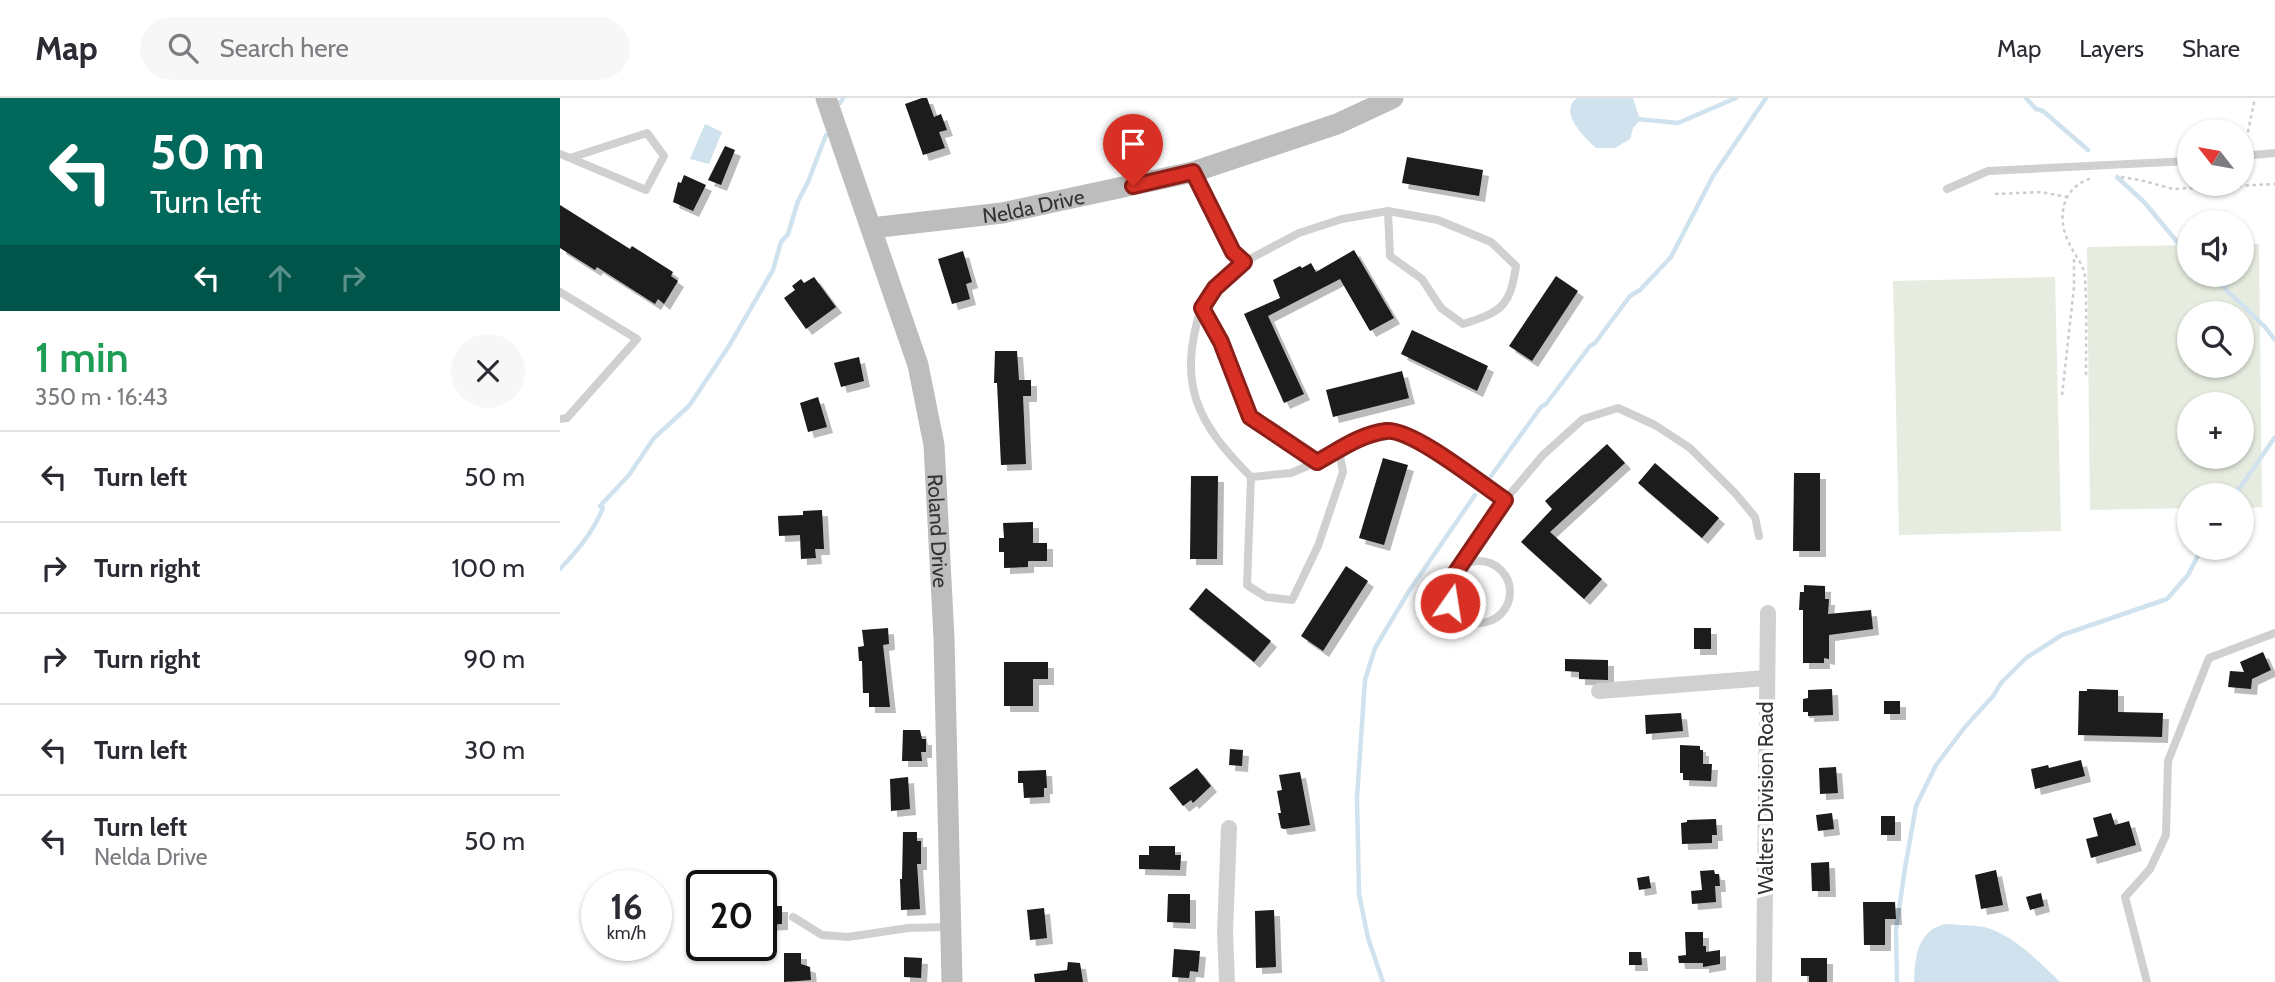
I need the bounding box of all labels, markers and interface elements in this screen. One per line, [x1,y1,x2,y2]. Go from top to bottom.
search box [140,17,630,80]
text: Map [35,28,98,68]
icon: search [164,29,202,67]
text: Search here [220,32,349,64]
text: Map [1997,34,2041,63]
text: Layers [2079,34,2144,63]
text: Share [2182,34,2240,63]
pin [1103,114,1163,186]
north arrow [2177,119,2254,196]
map controls [2177,119,2254,560]
text: 50 m [150,122,265,181]
icon: arrive [1114,125,1152,163]
icon: left [35,126,126,217]
text: Turn left [150,182,261,221]
street label: Nelda Drive [981,183,1087,228]
button: sound [2177,210,2254,287]
icon: left [188,259,226,297]
icon: ahead [261,259,299,297]
icon: right [334,259,372,297]
button: search [2177,301,2254,378]
text: 1 min [35,331,129,383]
button: close [451,334,525,408]
text: 350 m · 16:43 [35,383,168,411]
button: + [2177,392,2254,469]
icon: left [35,458,73,496]
text: Turn left [94,461,187,493]
text: 50 m [464,461,525,493]
street label: Roland Drive [923,473,954,589]
button: − [2177,483,2254,560]
icon: right [35,549,73,587]
text: Turn right [94,552,200,584]
text: 100 m [452,552,525,584]
position arrow [1413,566,1487,640]
icon: right [35,640,73,678]
text: Turn right [94,643,200,675]
text: 90 m [463,643,525,675]
street label: Walters Division Road [1753,702,1778,894]
icon: left [35,731,73,769]
text: Turn left [94,734,187,766]
text: 30 m [464,734,525,766]
text: Turn left [94,811,187,843]
icon: left [35,822,73,860]
text: 50 m [464,825,525,857]
text: Nelda Drive [94,843,208,871]
speed limit sign: 20 [686,870,777,961]
text: 16 [610,885,643,928]
text: km/h [607,922,646,944]

